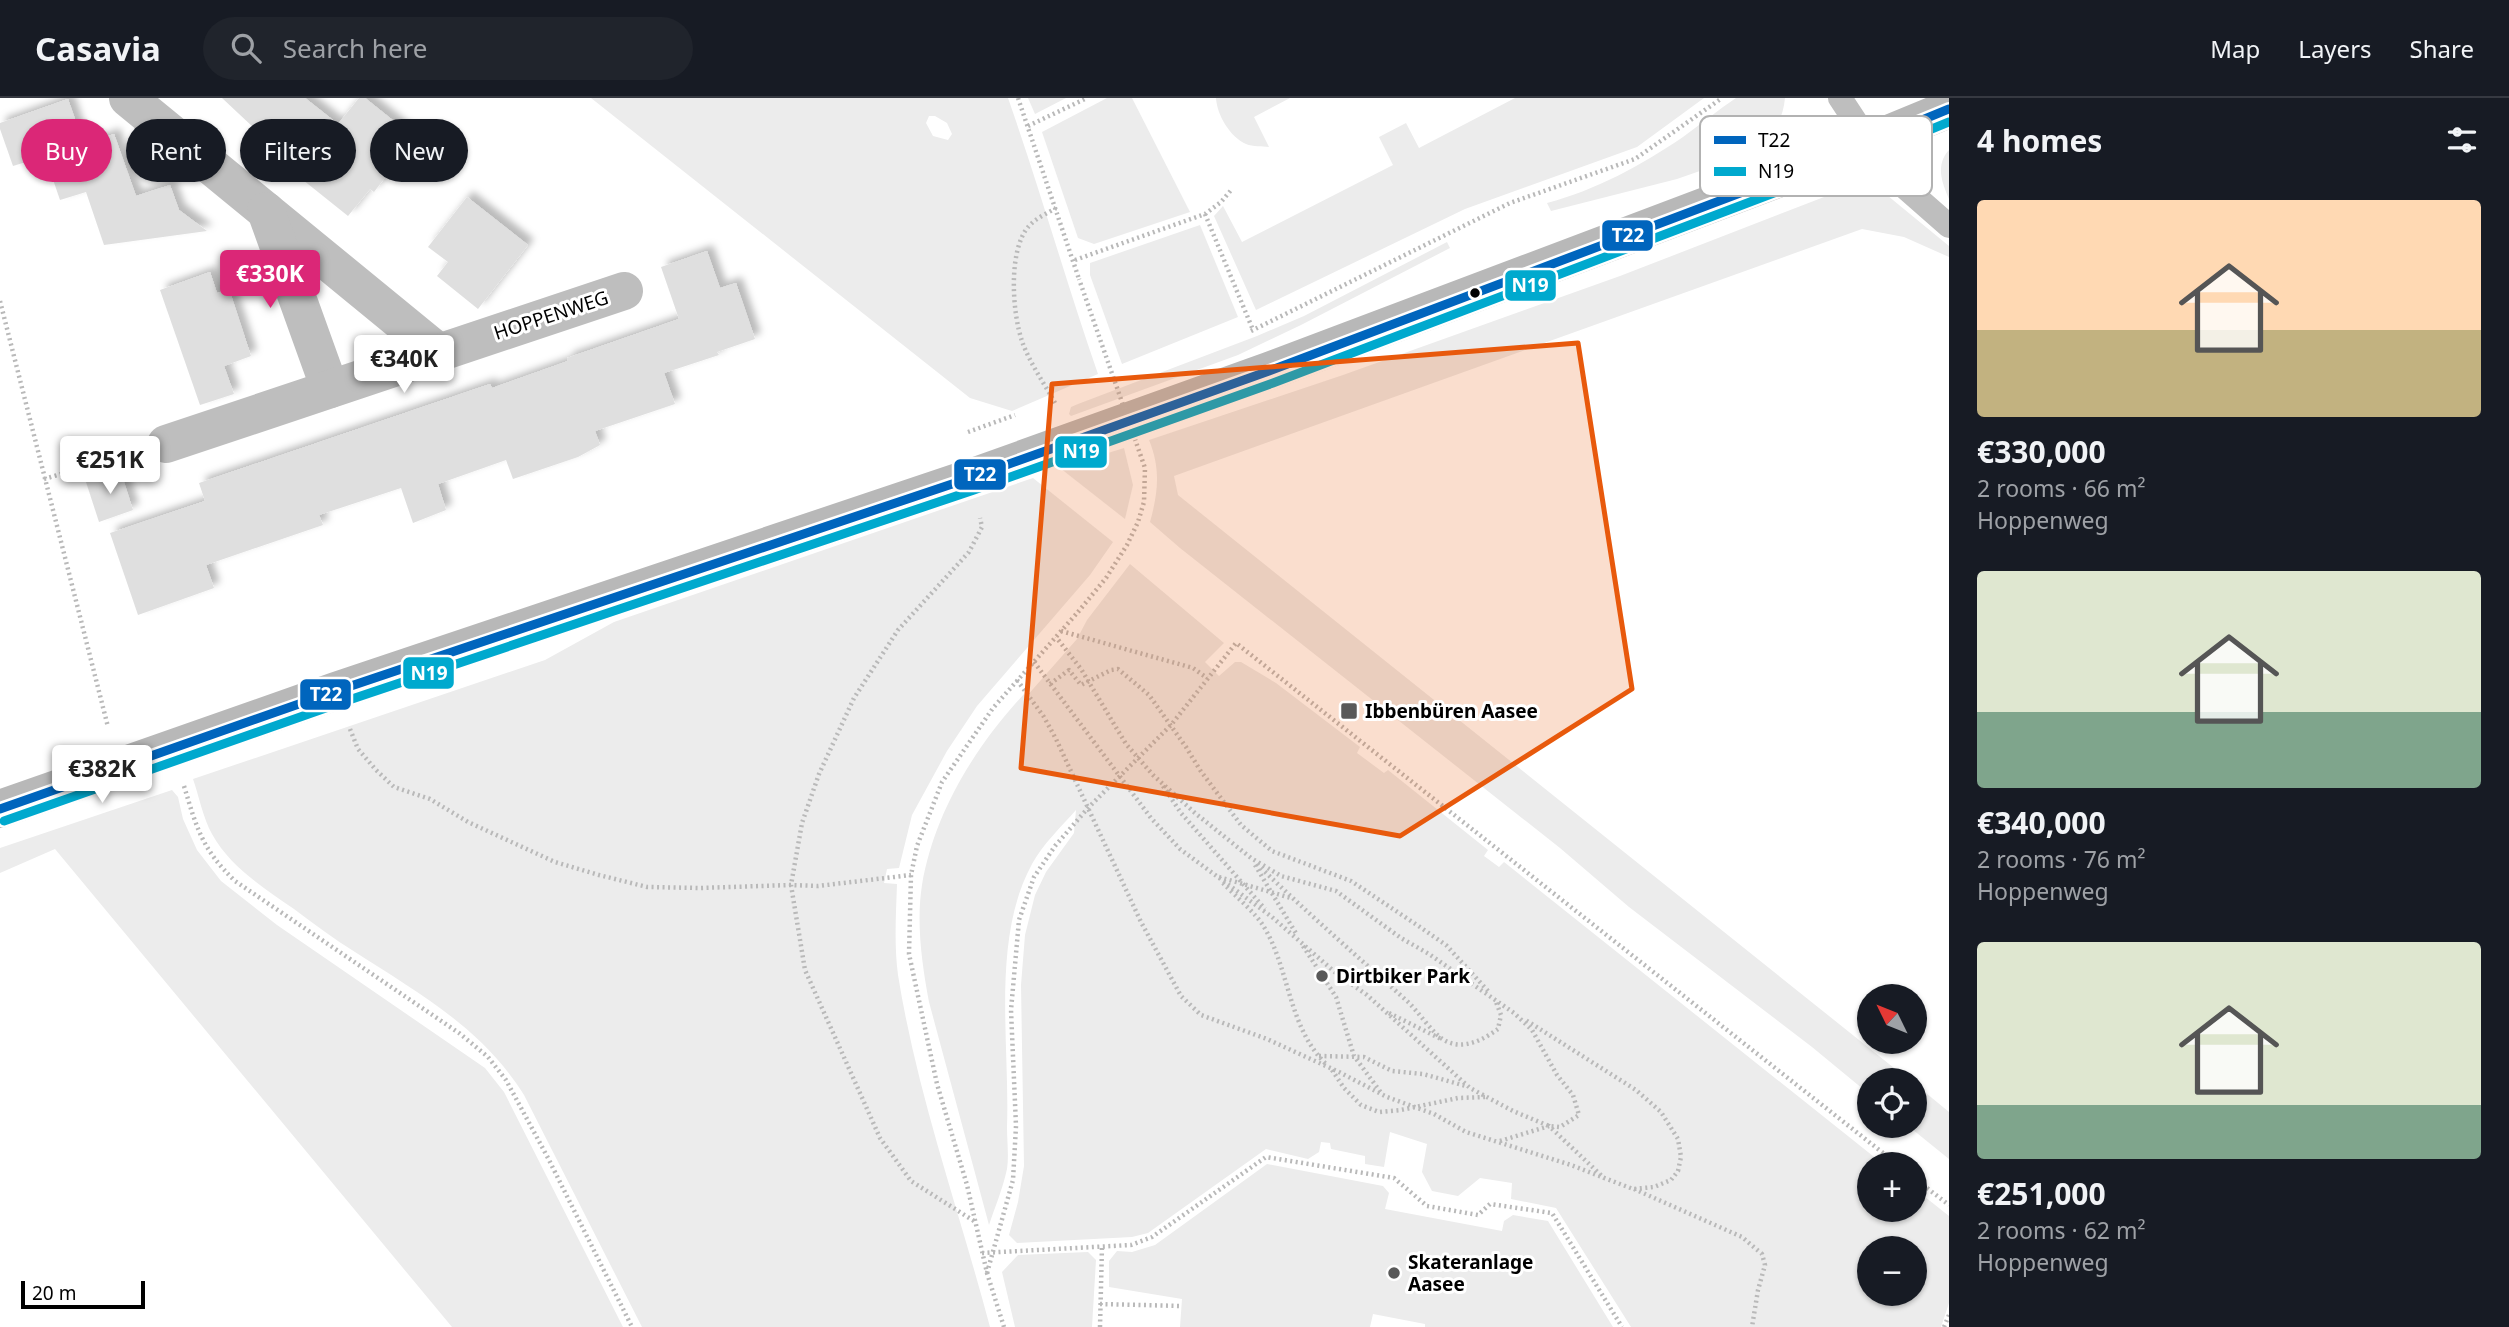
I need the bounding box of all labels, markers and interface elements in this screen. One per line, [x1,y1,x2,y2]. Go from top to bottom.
search box [203,17,693,80]
text: Casavia [35,26,161,71]
icon: search [227,29,265,67]
text: Search here [283,30,427,66]
text: Map [2210,32,2260,65]
text: Layers [2298,32,2372,65]
text: Share [2410,32,2474,65]
legend [1700,116,1932,196]
chip: Buy [21,119,112,182]
chip: Rent [126,119,226,182]
chip: Filters [240,119,356,182]
chip: New [370,119,468,182]
text: 4 homes [1977,120,2102,161]
icon: filters [2443,121,2481,159]
text: T22 [1758,127,1790,153]
text: N19 [1758,158,1794,184]
line badge: T22 [1601,219,1654,252]
text: T22 [1612,222,1644,248]
icon: home [2166,245,2292,371]
pin: €330K [221,250,319,310]
text: €330K [236,257,304,289]
line badge: N19 [1504,269,1557,302]
text: N19 [1511,272,1549,298]
street label: HOPPENWEG [490,284,612,346]
unlabelled marker [1468,286,1482,300]
pin: €340K [355,336,453,395]
text: €340K [370,342,438,374]
text: €330,000 [1977,431,2106,472]
line badge: N19 [1054,435,1108,469]
pin: €251K [61,436,159,496]
text: N19 [1062,438,1100,464]
text: €251K [76,443,144,475]
line badge: T22 [953,458,1007,491]
text: T22 [964,461,996,487]
text: 2 rooms · 66 m² [1977,472,2146,504]
text: Hoppenweg [1977,504,2109,536]
icon: home [2166,616,2292,742]
line badge: N19 [402,656,455,690]
text: N19 [410,660,448,686]
line badge: T22 [299,678,352,711]
text: T22 [310,681,342,707]
place label: Ibbenbüren Aasee [1365,698,1538,724]
marker: Ibbenbüren Aasee [1339,701,1359,721]
pin: €382K [53,746,151,805]
text: €382K [68,752,136,784]
text: €340,000 [1977,802,2106,843]
text: 2 rooms · 76 m² [1977,843,2146,875]
text: Hoppenweg [1977,875,2109,907]
place label: Dirtbiker Park [1336,963,1470,989]
marker: Dirtbiker Park [1314,968,1330,984]
north arrow [1857,984,1927,1054]
map controls [1857,984,1927,1306]
icon: home [2166,987,2292,1113]
button: locate [1857,1068,1927,1138]
button: + [1857,1152,1927,1222]
text: €251,000 [1977,1173,2106,1214]
text: 2 rooms · 62 m² [1977,1214,2146,1246]
button: − [1857,1236,1927,1306]
text: Hoppenweg [1977,1246,2109,1278]
place label: Skateranlage Aasee [1408,1249,1533,1297]
marker: Skateranlage Aasee [1386,1265,1402,1281]
scale bar [21,1278,145,1310]
text: 20 m [32,1280,76,1306]

